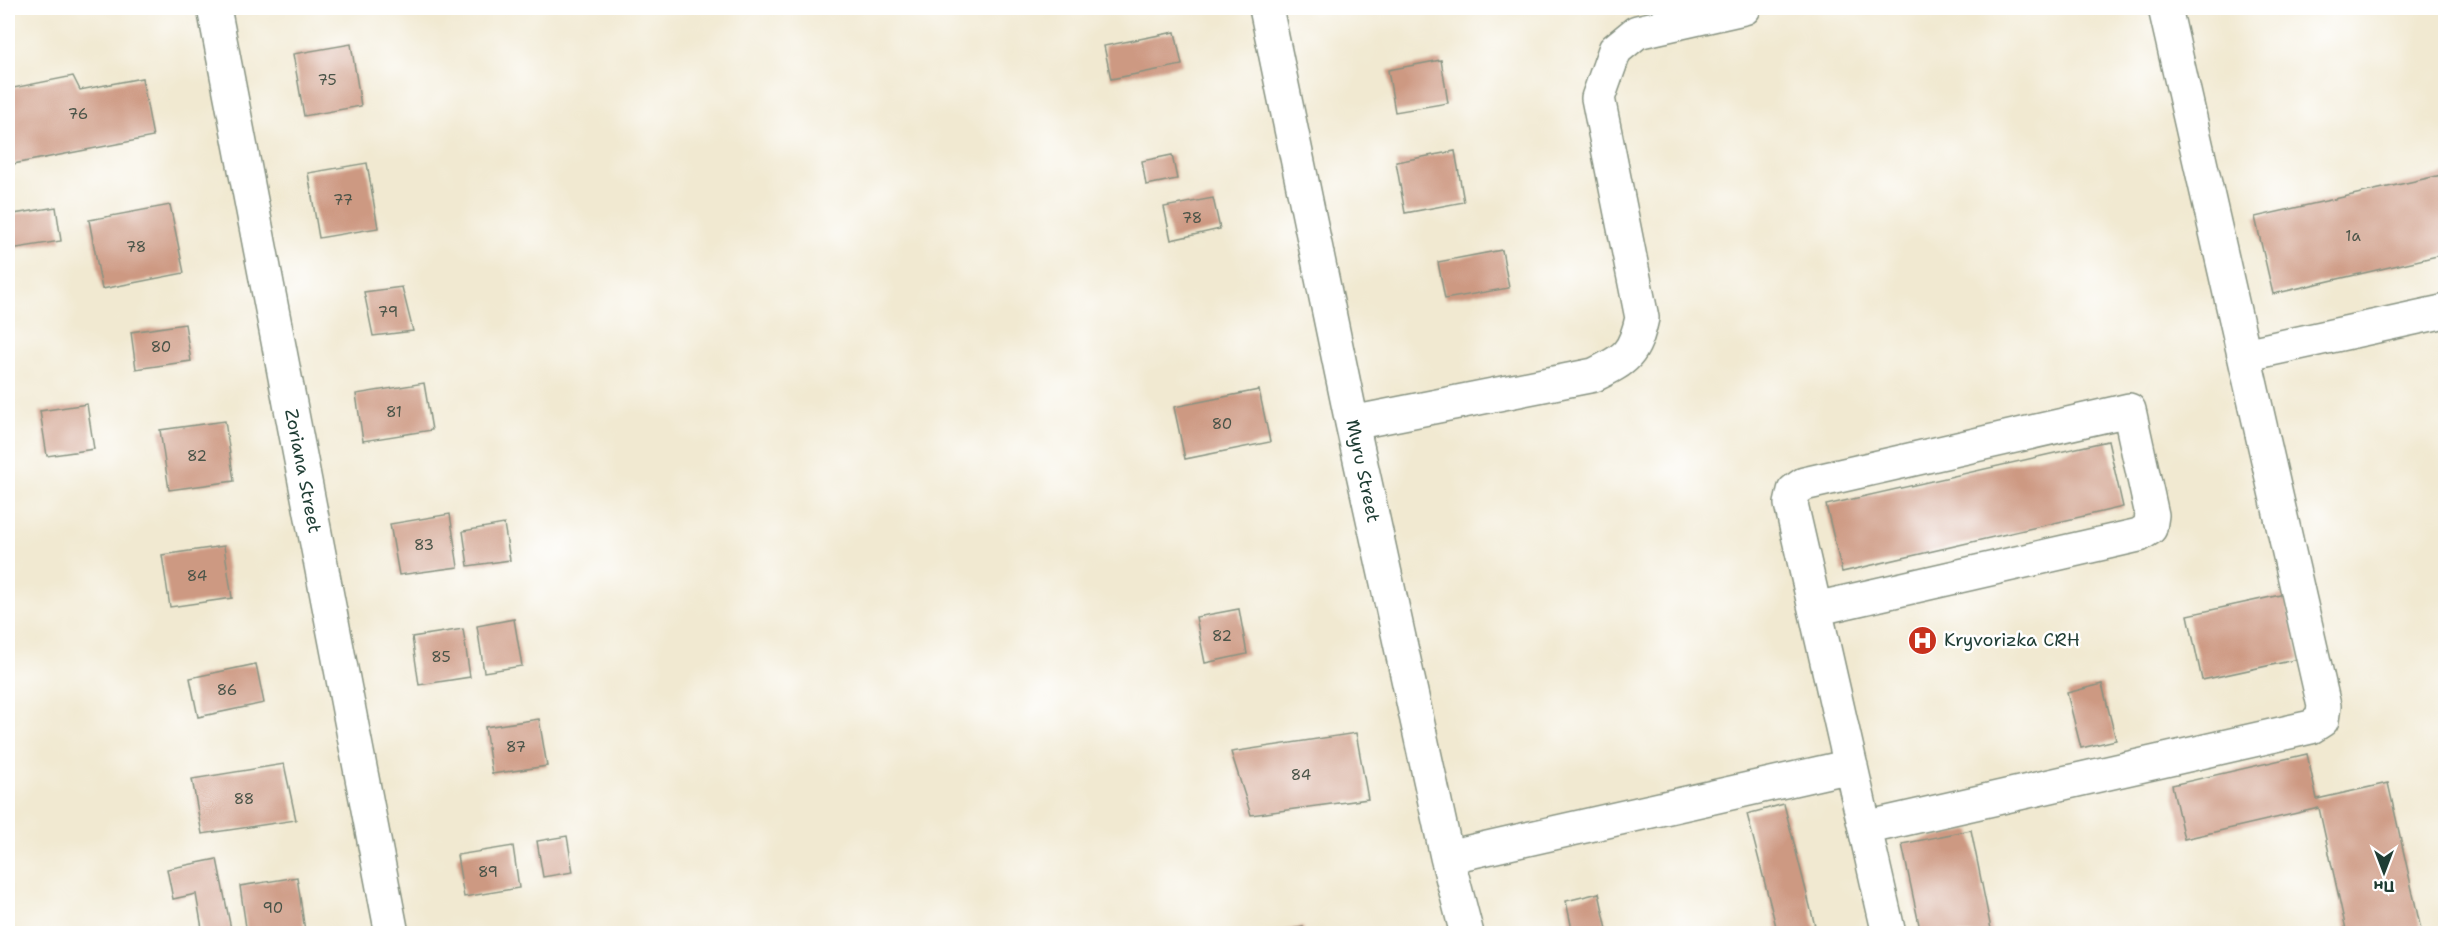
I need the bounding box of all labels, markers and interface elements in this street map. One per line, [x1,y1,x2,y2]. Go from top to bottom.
house number: 75 [317,70,337,90]
house number: 76 [68,104,88,124]
house number: 77 [333,190,353,210]
house number: 78 [1182,208,1202,228]
house number: 1а [2345,226,2361,246]
house number: 78 [126,237,146,257]
house number: 79 [378,302,398,322]
house number: 80 [151,337,171,357]
house number: 81 [386,402,402,422]
street label: Zoriana Street [279,407,327,535]
house number: 80 [1212,414,1232,434]
street label: Myru Street [1340,417,1386,525]
house number: 82 [187,446,207,466]
house number: 83 [414,535,434,555]
house number: 84 [187,566,207,586]
hospital icon: Kryvorizka CRH [1907,624,1939,656]
house number: 82 [1212,626,1232,646]
place label: Kryvorizka CRH [1944,628,2080,652]
house number: 85 [431,647,451,667]
house number: 86 [217,680,237,700]
house number: 87 [506,737,526,757]
house number: 84 [1291,765,1311,785]
house number: 88 [234,789,254,809]
north arrow [2354,842,2414,902]
house number: 89 [478,862,498,882]
text: Пн [2373,876,2395,897]
house number: 90 [263,898,283,918]

